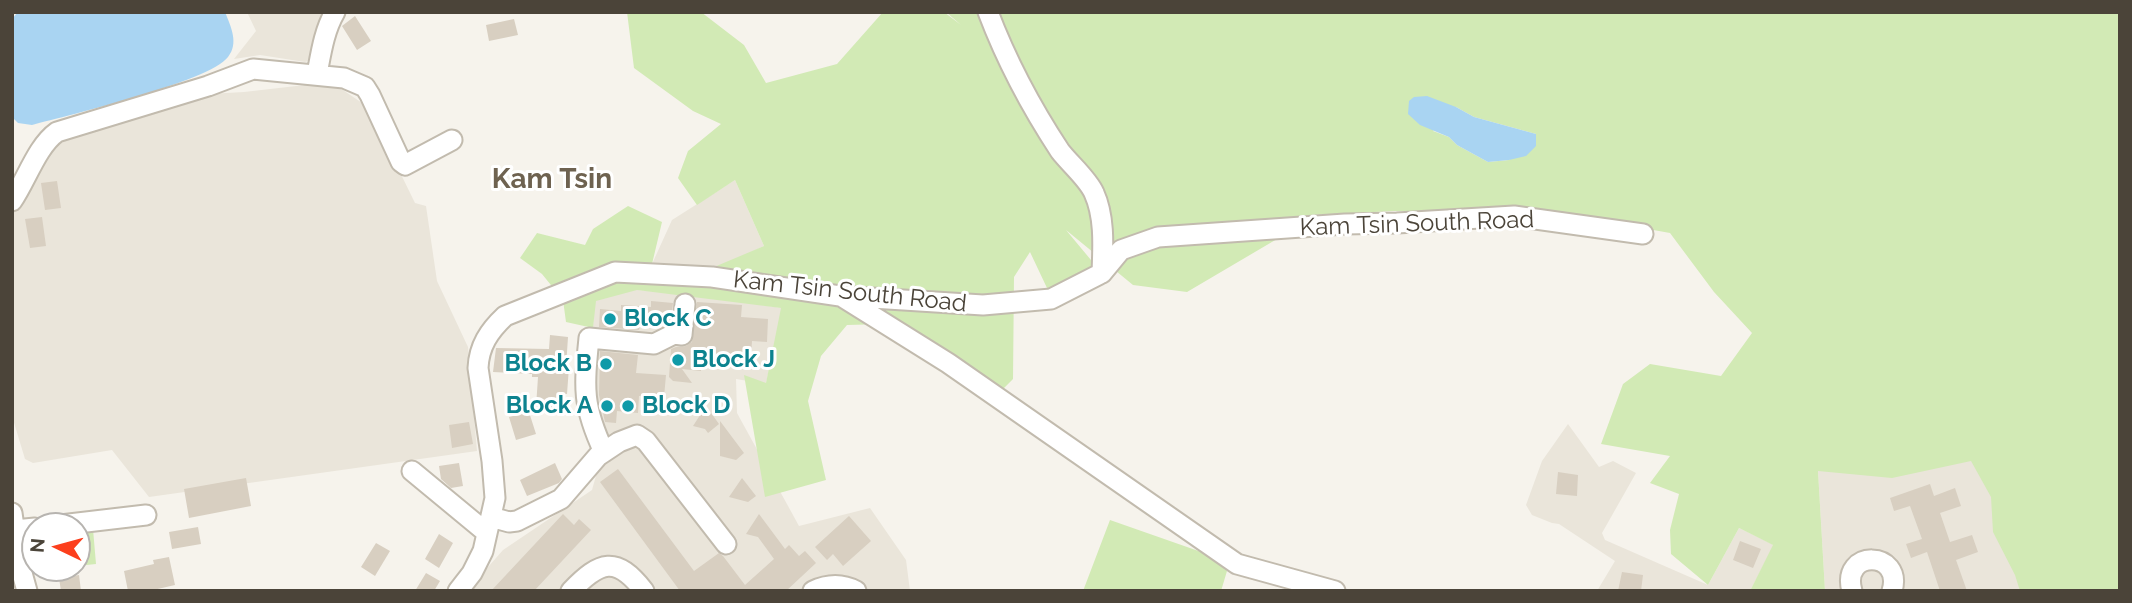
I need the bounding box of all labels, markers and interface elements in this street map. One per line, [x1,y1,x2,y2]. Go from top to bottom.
district label: Kam Tsin [492,163,612,197]
street label: Kam Tsin South Road [1299,206,1535,242]
street label: Kam Tsin South Road [732,265,968,319]
place label: Block C [624,305,712,333]
marker: Block C [602,311,618,327]
place label: Block J [692,346,775,374]
place label: Block B [505,350,592,378]
marker: Block J [670,352,686,368]
marker: Block B [598,356,614,372]
place label: Block A [506,392,593,420]
place label: Block D [642,392,730,420]
marker: Block A [599,398,615,414]
marker: Block D [620,398,636,414]
north arrow [21,512,91,582]
text: N [25,537,49,554]

